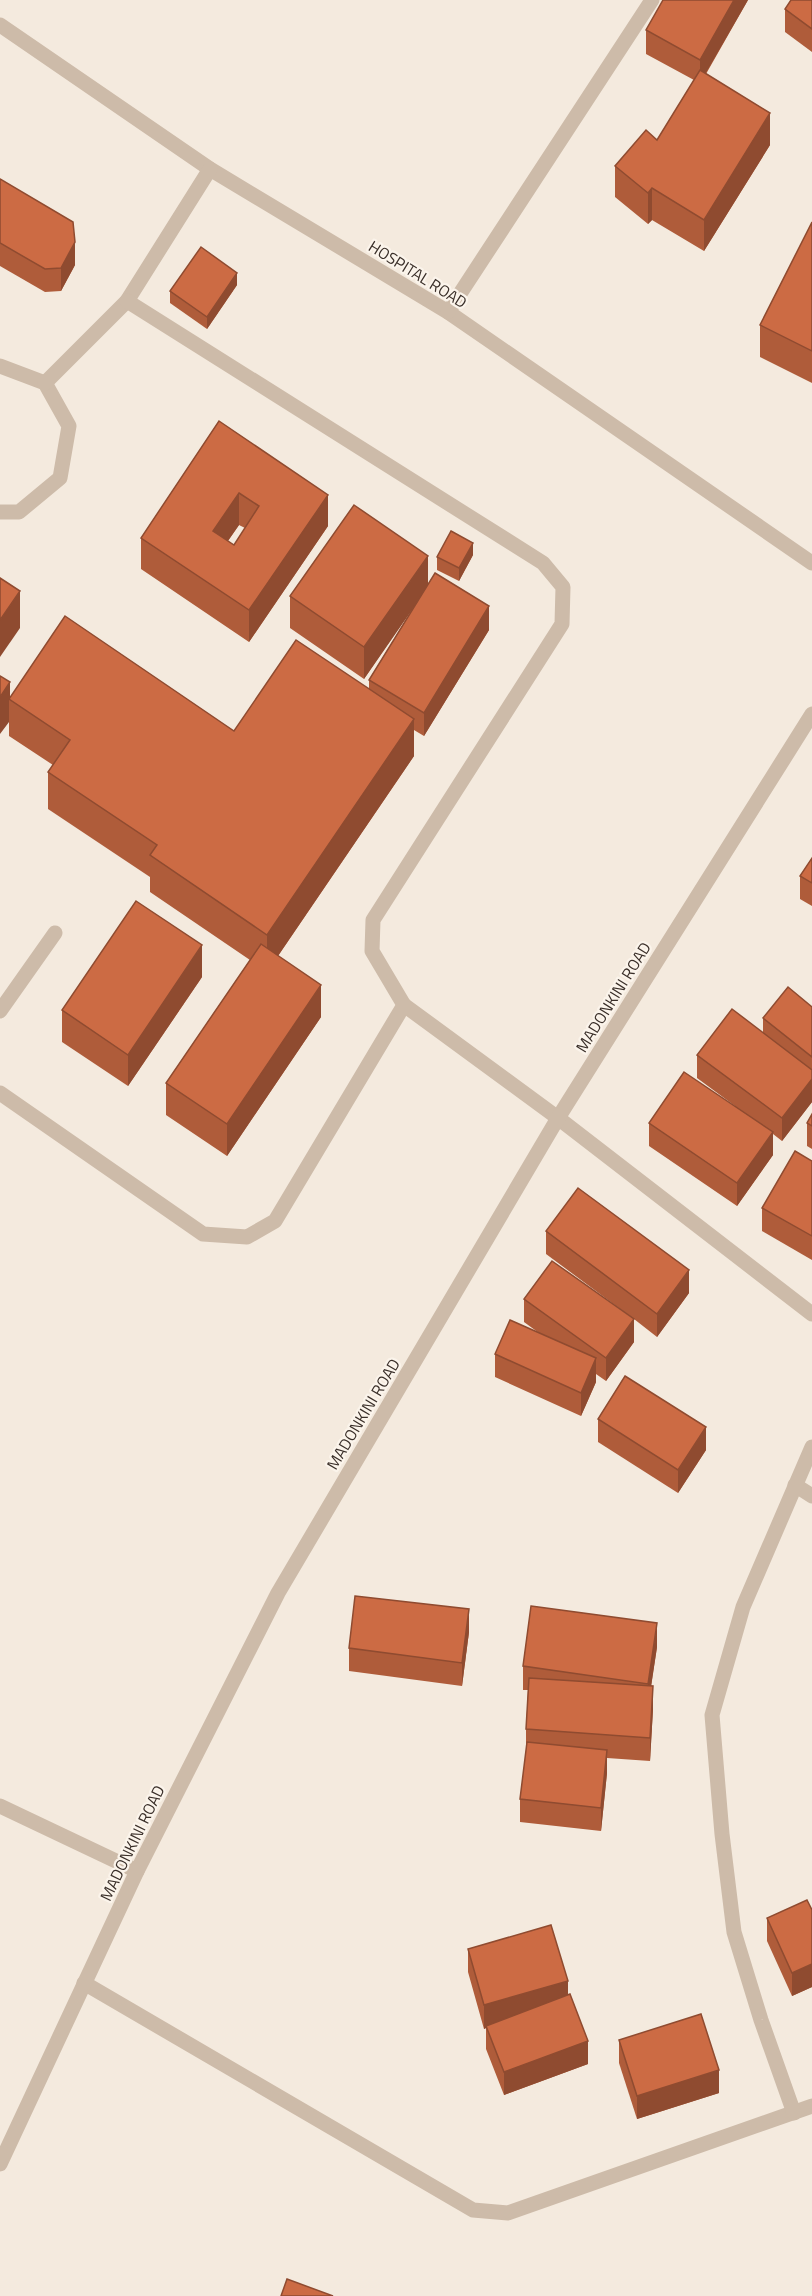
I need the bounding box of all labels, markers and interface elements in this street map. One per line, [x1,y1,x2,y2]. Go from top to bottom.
street label: HOSPITAL ROAD [364,234,472,314]
street label: MADONKINI ROAD [569,937,657,1057]
street label: MADONKINI ROAD [320,1354,406,1474]
street label: MADONKINI ROAD [94,1781,170,1905]

